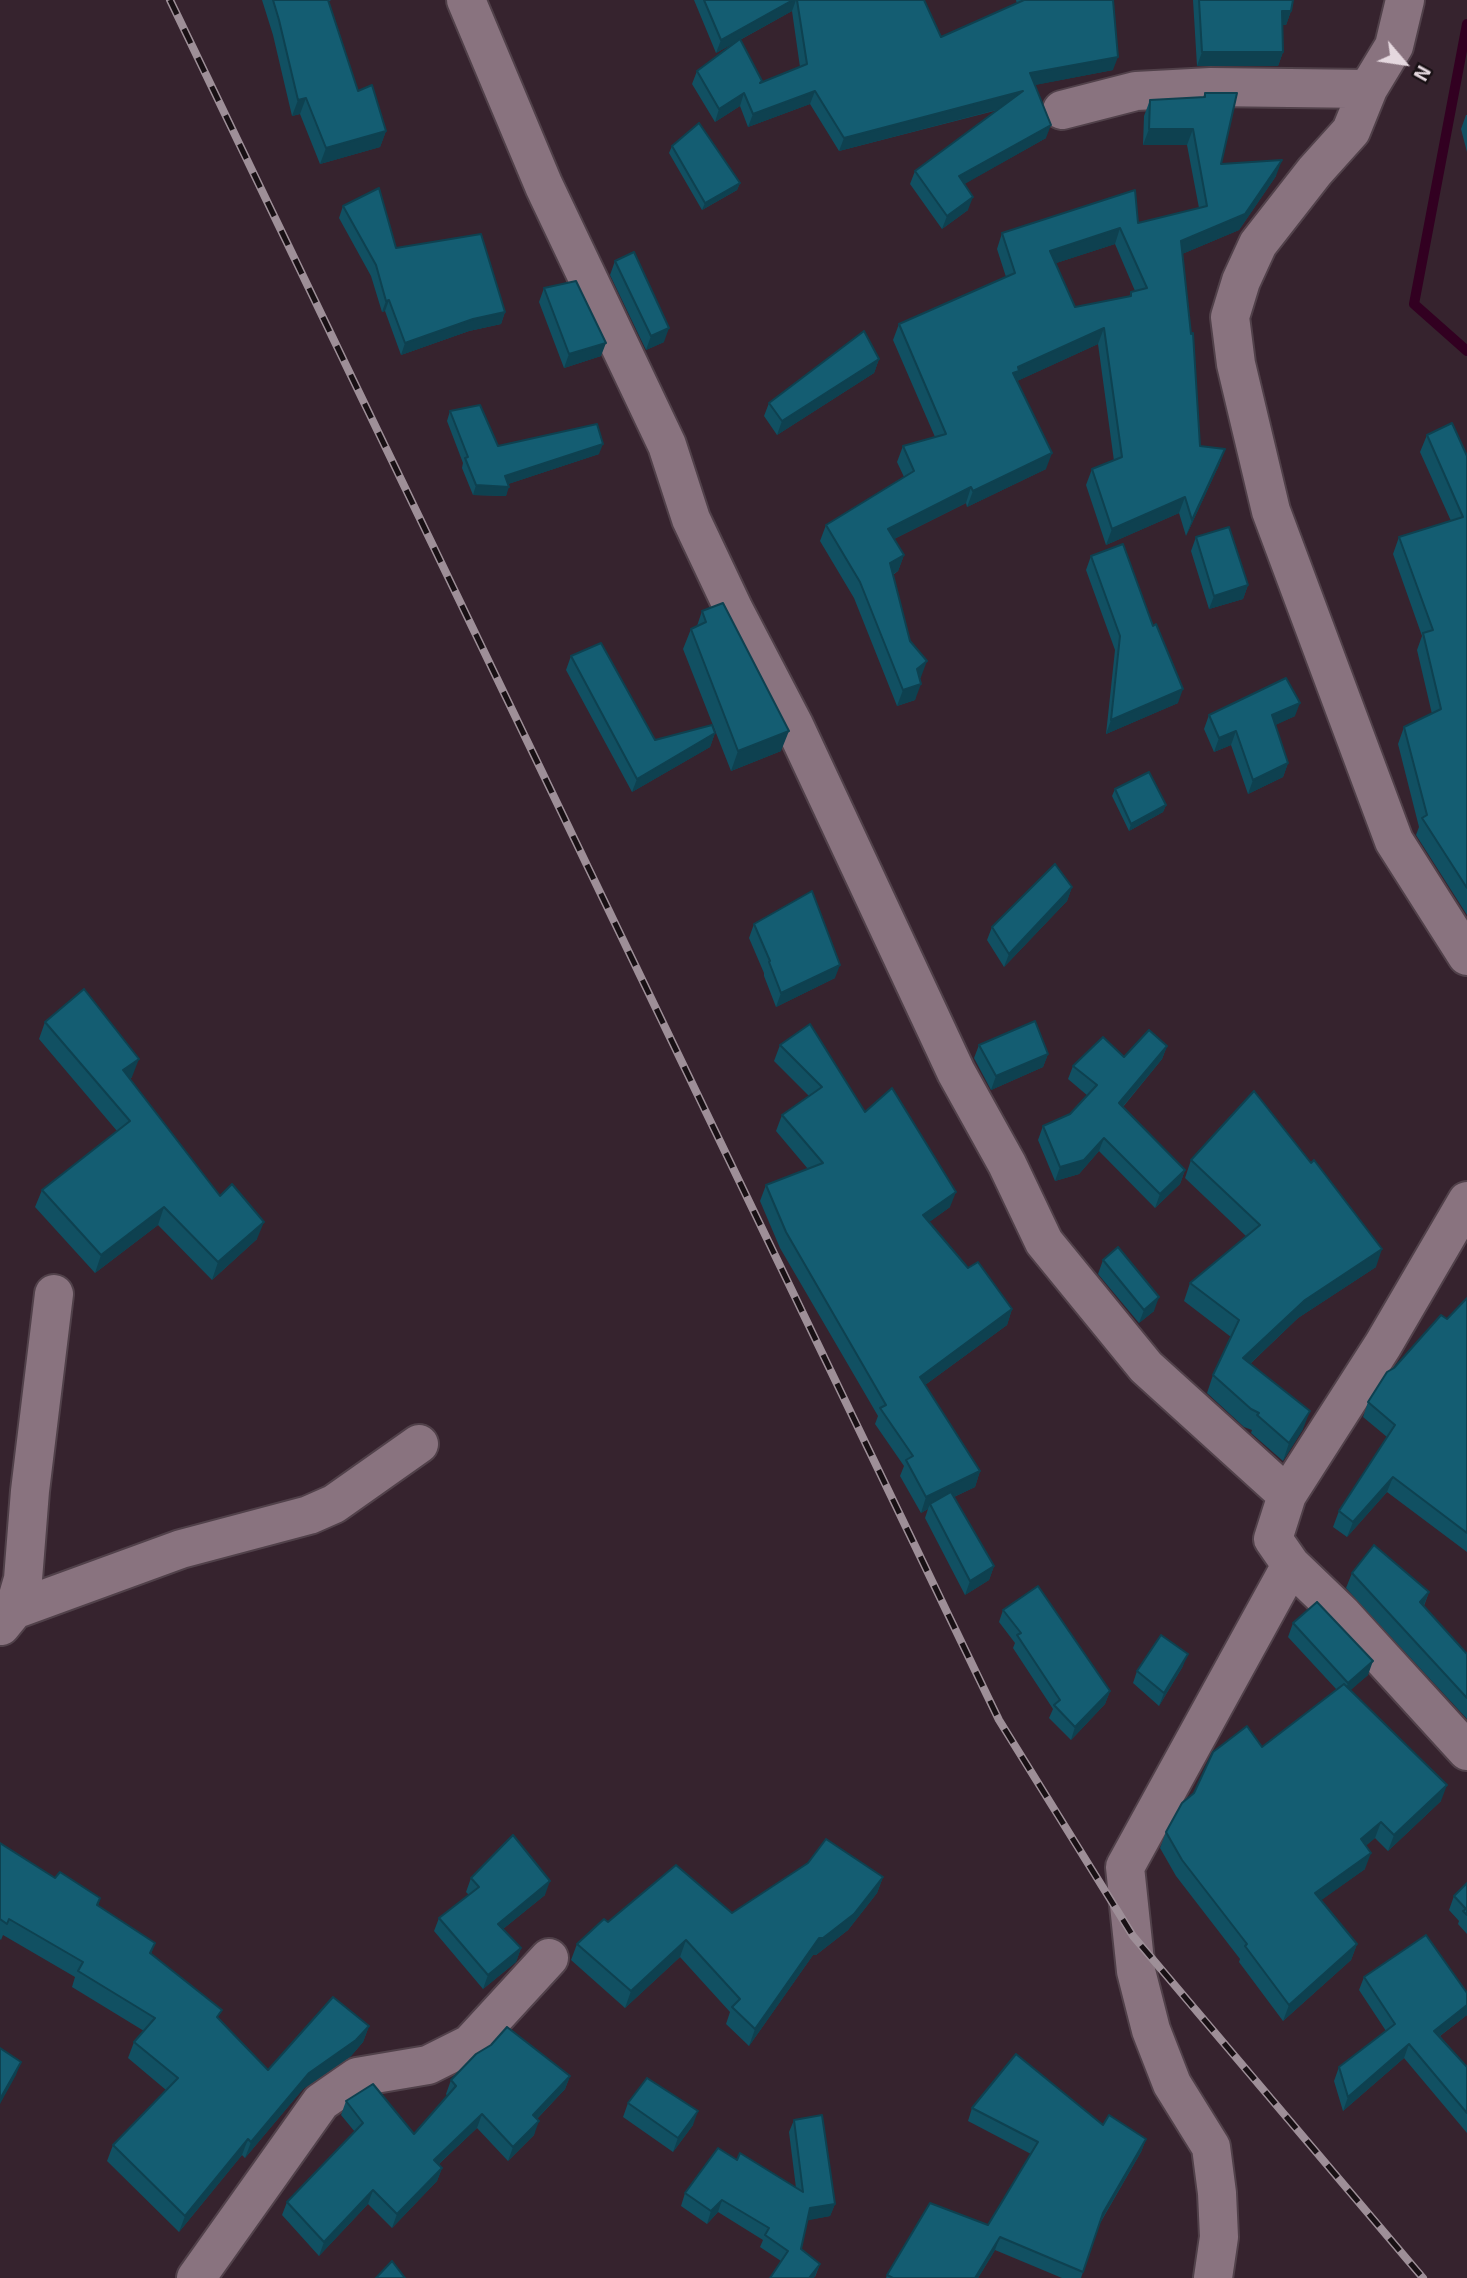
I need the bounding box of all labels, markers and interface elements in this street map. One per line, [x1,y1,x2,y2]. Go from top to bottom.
north arrow [1369,28,1439,98]
text: N [1409,62,1436,85]

